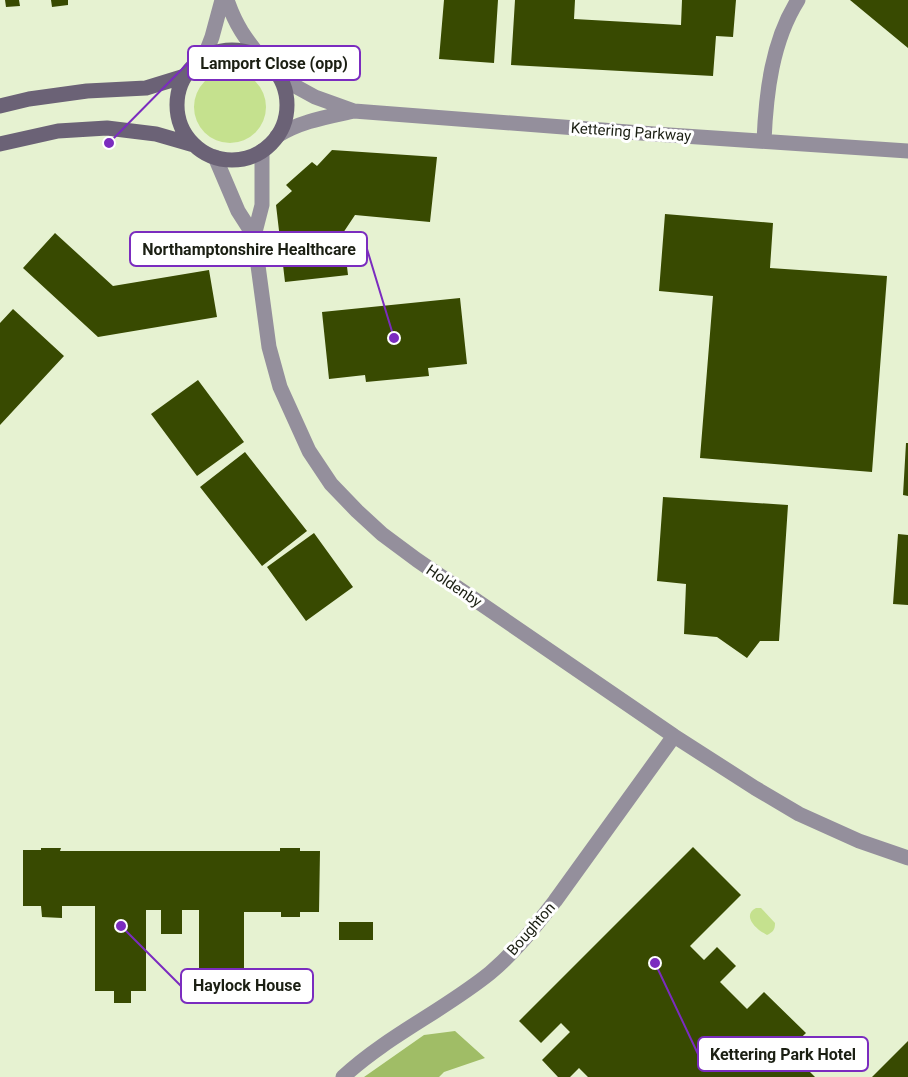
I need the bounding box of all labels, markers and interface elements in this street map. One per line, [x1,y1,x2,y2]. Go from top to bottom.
callout: Lamport Close (opp) [188,46,360,80]
text: Lamport Close (opp) [200,54,348,73]
street label: Kettering Parkway [570,119,692,145]
callout: Northamptonshire Healthcare [130,232,367,266]
text: Northamptonshire Healthcare [142,240,356,259]
street label: Holdenby [423,561,485,611]
street label: Boughton [503,899,559,959]
callout: Haylock House [181,969,313,1003]
text: Haylock House [193,976,301,995]
callout: Kettering Park Hotel [698,1037,868,1071]
text: Kettering Park Hotel [710,1045,856,1064]

